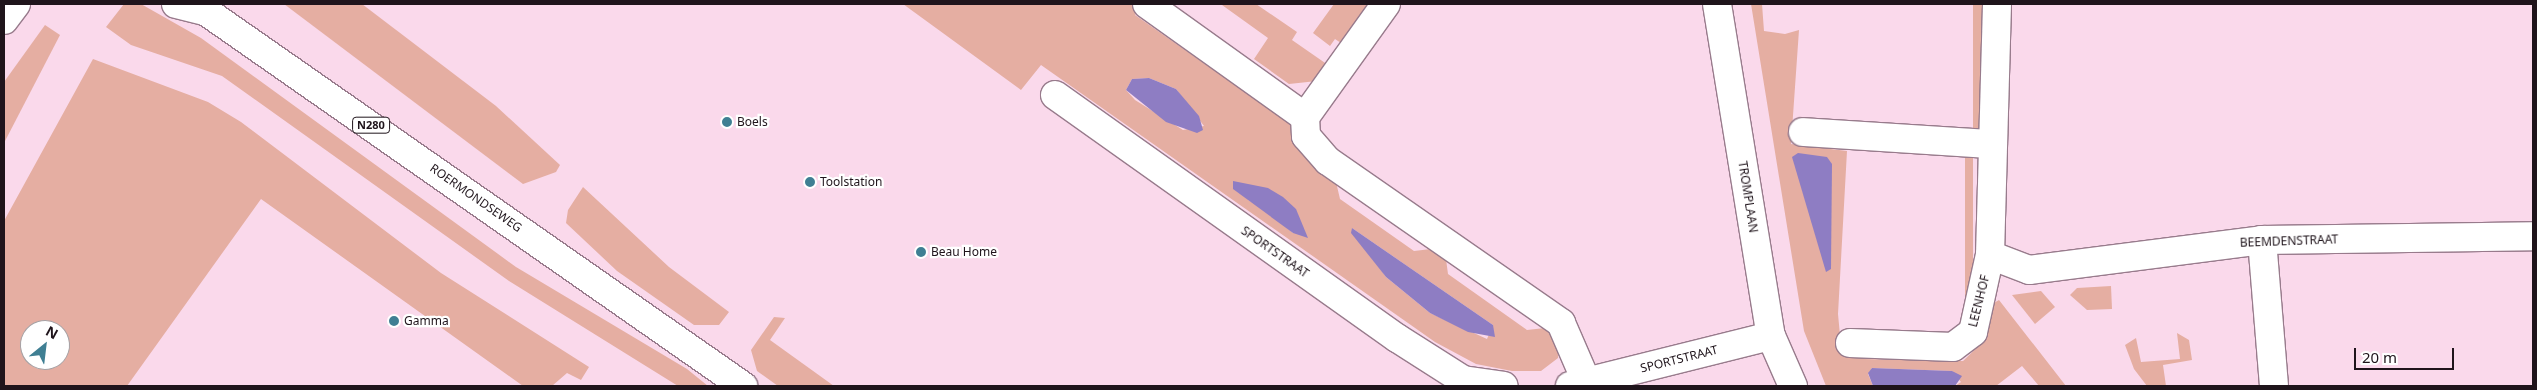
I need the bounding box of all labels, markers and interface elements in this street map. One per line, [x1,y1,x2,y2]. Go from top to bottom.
place label: Boels [737,115,768,129]
road number: N280 [351,116,391,134]
marker: Boels [721,116,733,128]
street label: TROMPLAAN [1735,160,1761,234]
street label: ROERMONDSEWEG [427,161,525,235]
place label: Toolstation [820,175,882,189]
marker: Toolstation [804,176,816,188]
street label: SPORTSTRAAT [1238,223,1312,281]
street label: BEEMDENSTRAAT [2240,232,2338,250]
place label: Beau Home [931,245,997,259]
marker: Beau Home [915,246,927,258]
street label: LEENHOF [1966,273,1992,329]
place label: Gamma [404,314,449,328]
marker: Gamma [388,315,400,327]
north arrow [20,320,70,370]
text: N [42,321,62,343]
scale bar [2357,338,2457,370]
street label: SPORTSTRAAT [1639,342,1719,376]
text: 20 m [2362,347,2397,367]

